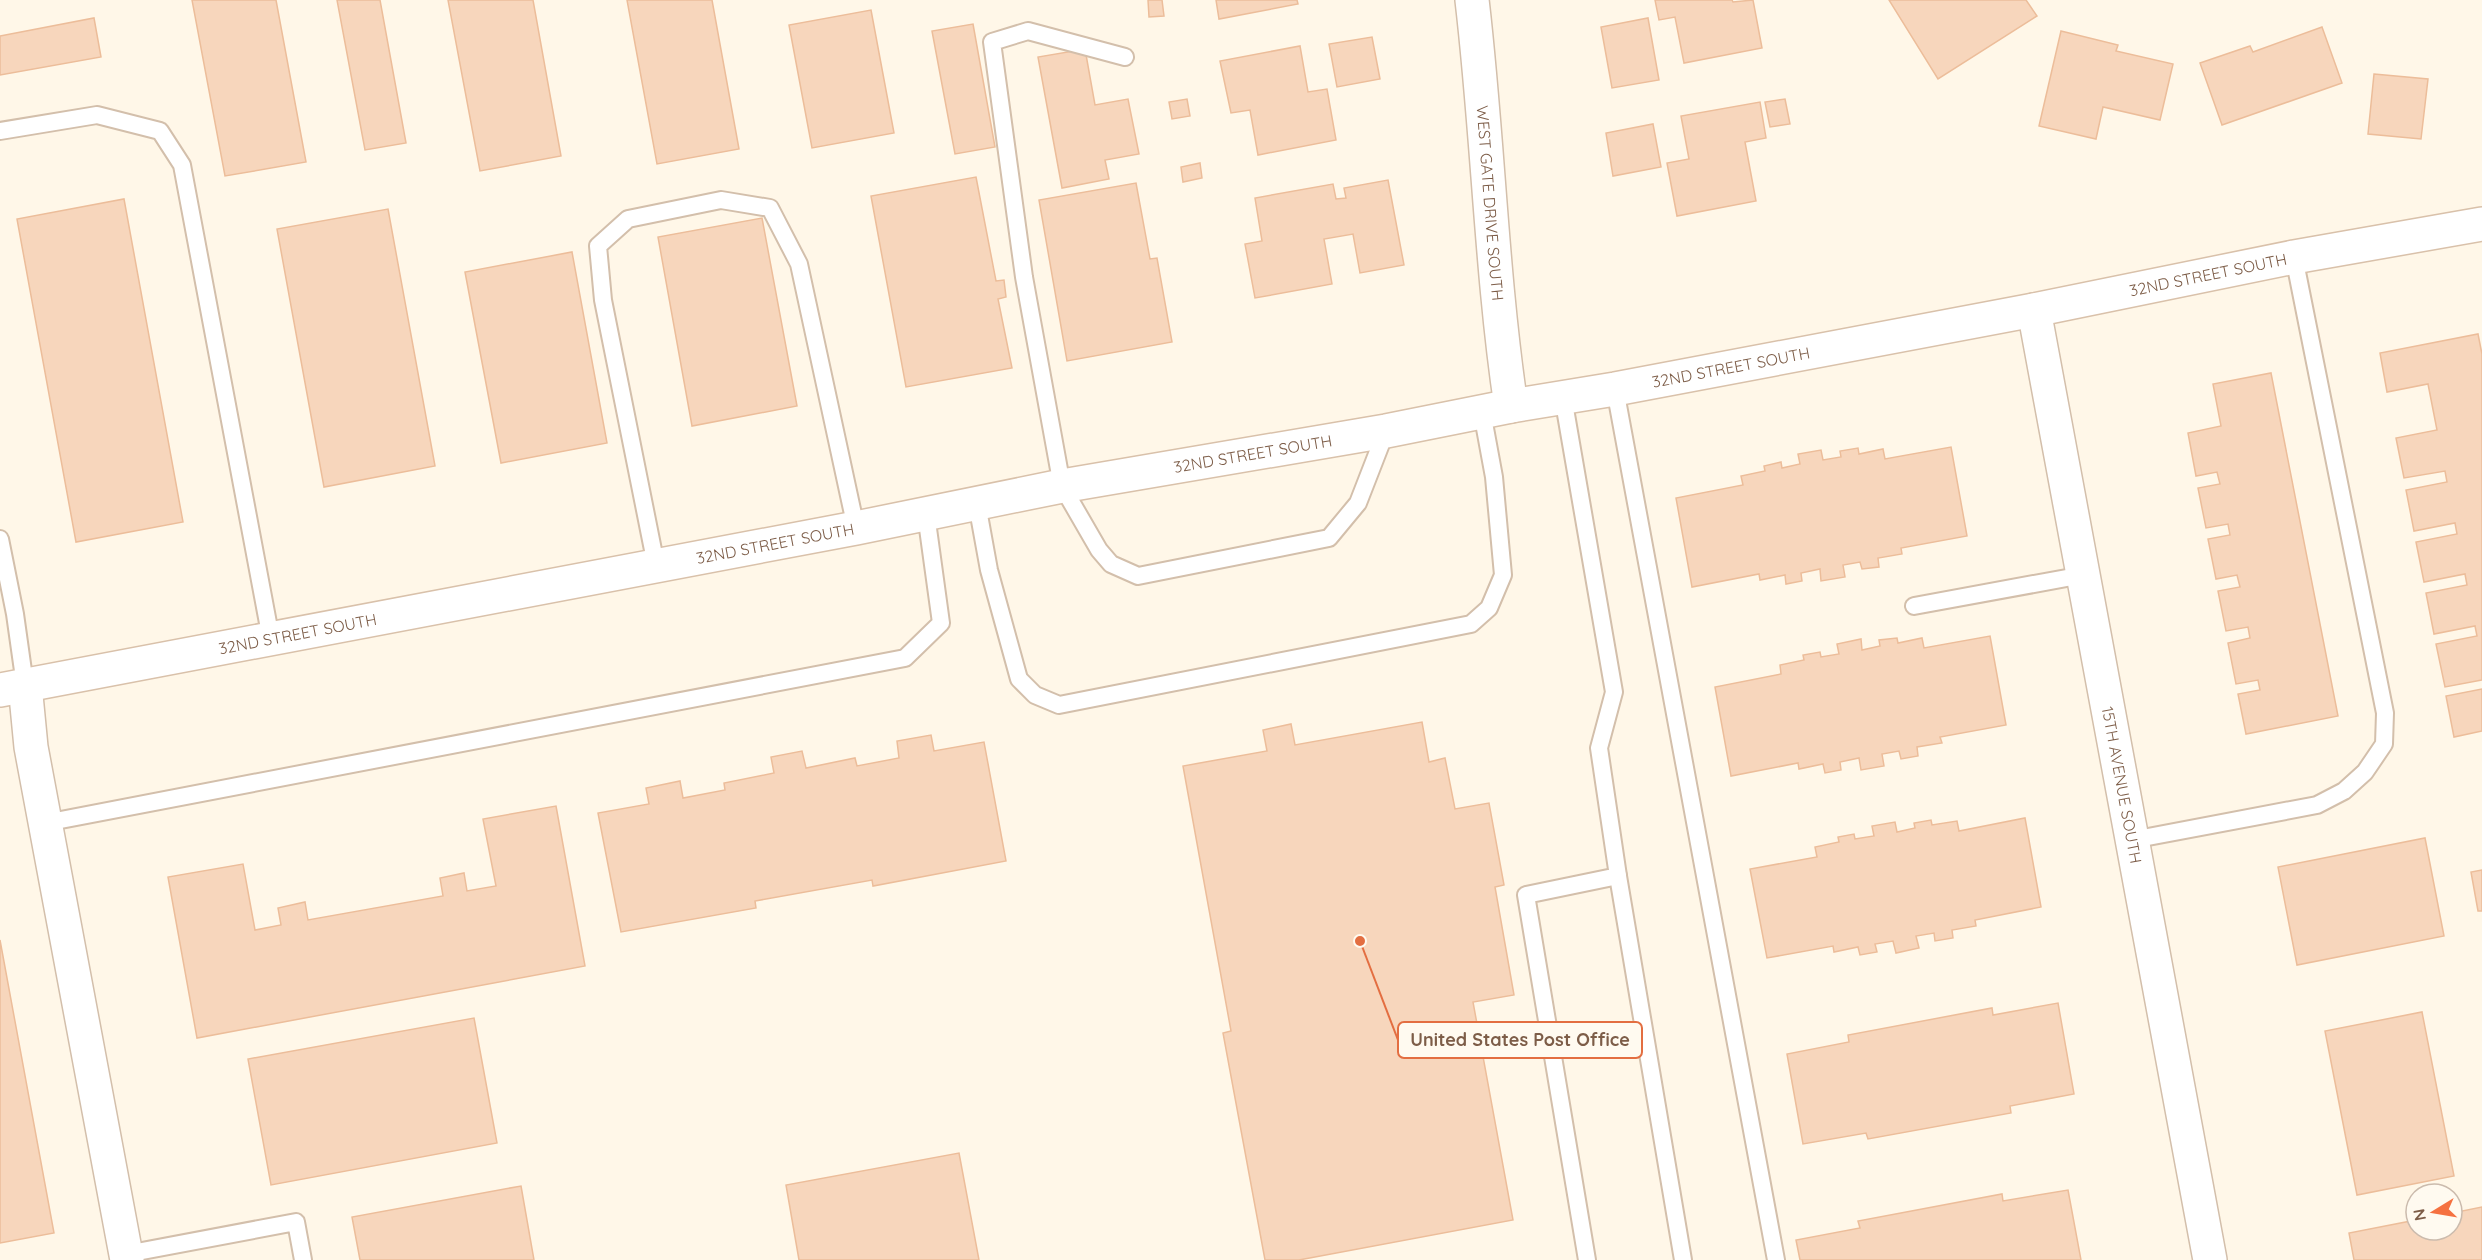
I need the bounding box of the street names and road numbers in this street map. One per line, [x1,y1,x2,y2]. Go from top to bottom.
street label: WEST GATE DRIVE SOUTH [1472,105,1508,302]
street label: 32ND STREET SOUTH [2128,249,2289,300]
street label: 32ND STREET SOUTH [1650,342,1812,392]
street label: 32ND STREET SOUTH [1172,430,1334,477]
street label: 32ND STREET SOUTH [695,519,856,568]
street label: 32ND STREET SOUTH [217,609,378,658]
street label: 15TH AVENUE SOUTH [2098,705,2146,865]

